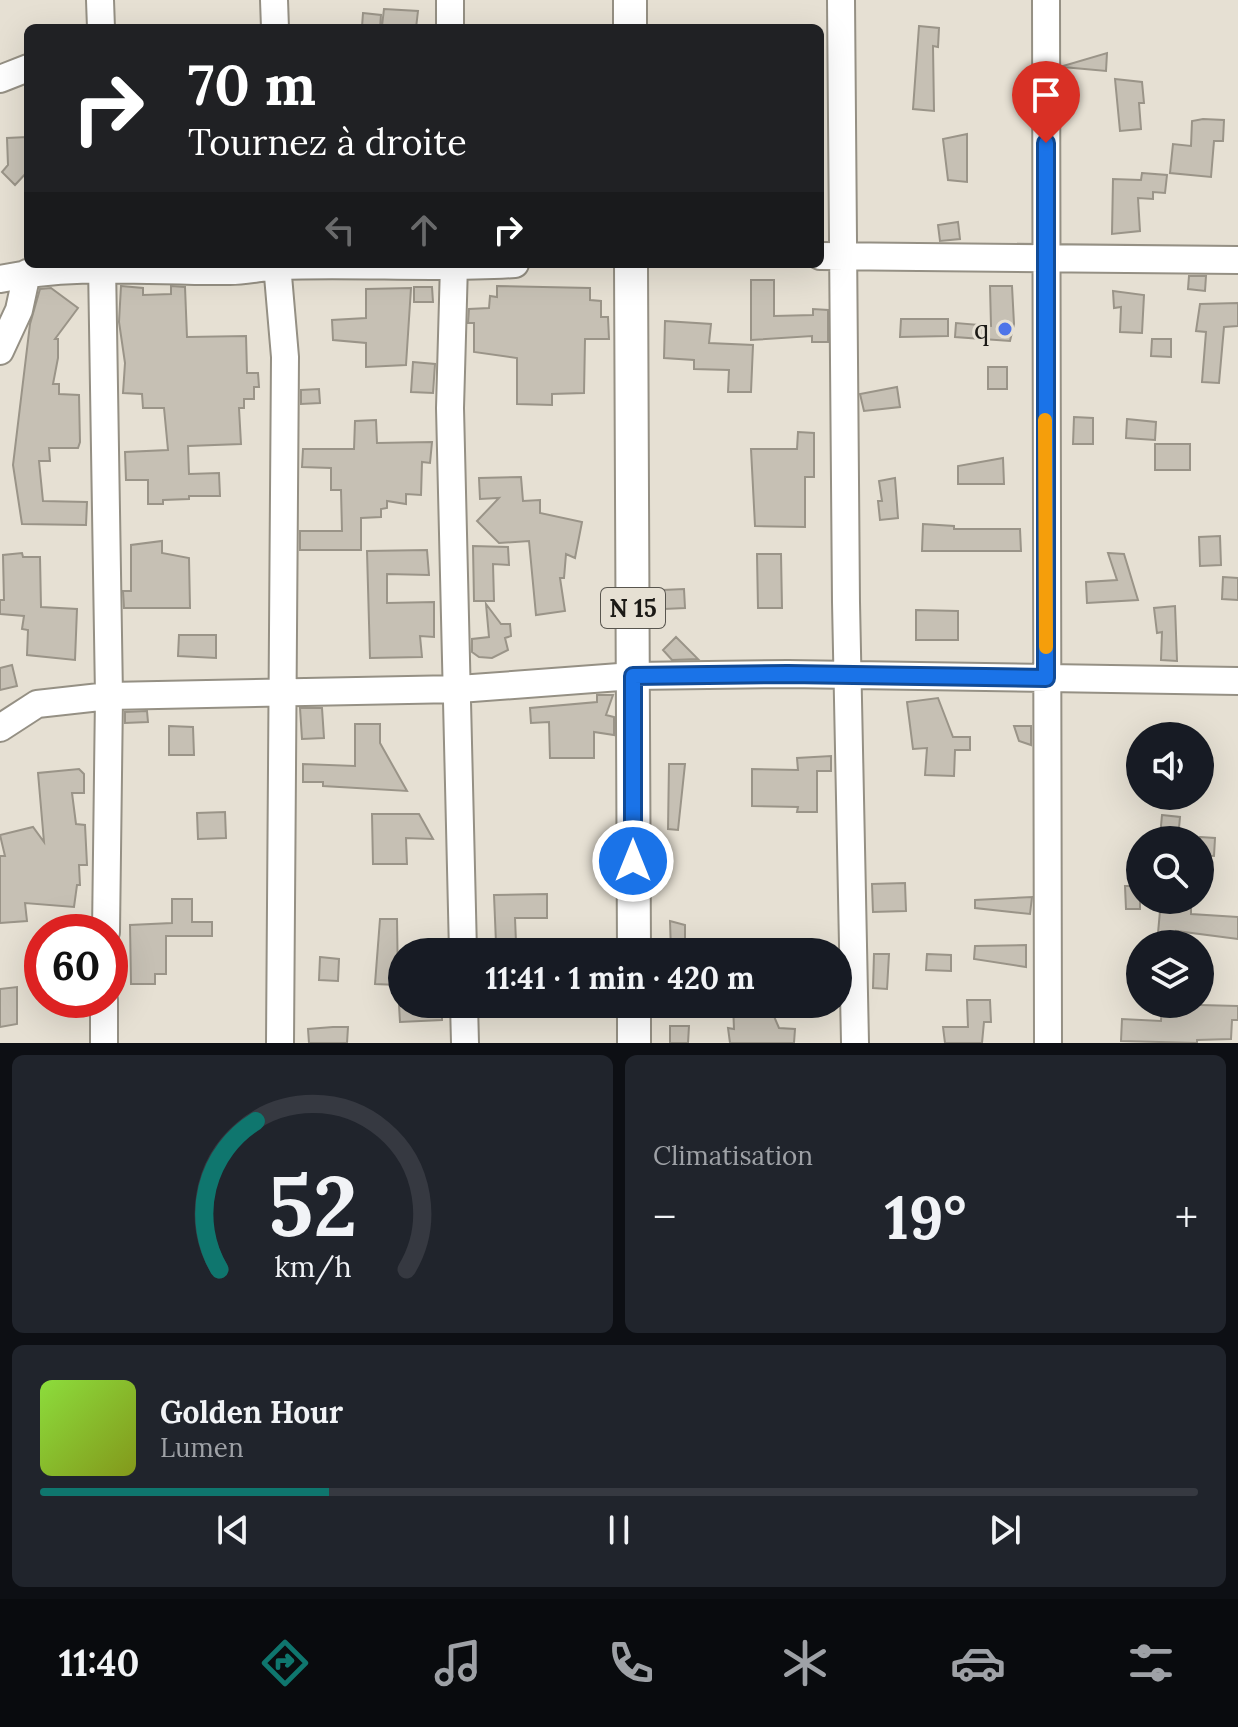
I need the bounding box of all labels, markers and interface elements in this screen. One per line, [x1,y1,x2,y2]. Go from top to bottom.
text: 70 m [188,49,316,120]
icon: right [56,56,160,160]
pin [1012,61,1080,143]
icon: arrive [1024,73,1068,117]
text: Tournez à droite [188,119,467,165]
icon: left [318,208,362,252]
icon: ahead [402,208,446,252]
icon: right [486,208,530,252]
place label: q [974,313,989,346]
marker: q [996,320,1014,338]
road number: N 15 [601,588,665,628]
map controls [1126,722,1214,1018]
button: sound [1126,722,1214,810]
position arrow [591,819,675,903]
button: search [1126,826,1214,914]
speed limit sign: 60 [24,914,128,1018]
button: layers [1126,930,1214,1018]
text: 11:41 · 1 min · 420 m [485,959,755,997]
text: Climatisation [653,1139,813,1172]
text: 52 [268,1152,357,1259]
text: 19° [885,1179,966,1255]
text: − [653,1189,676,1245]
text: + [1175,1189,1198,1245]
text: km/h [274,1248,351,1285]
text: Golden Hour [160,1393,343,1431]
text: Lumen [160,1431,244,1464]
icon: previous [211,1508,255,1552]
icon: pause [597,1508,641,1552]
icon: next [983,1508,1027,1552]
icon: directions [257,1635,313,1691]
icon: music [430,1635,486,1691]
icon: phone [603,1635,659,1691]
icon: climate [777,1635,833,1691]
icon: car [950,1635,1006,1691]
icon: filters [1123,1635,1179,1691]
text: 11:40 [59,1640,139,1686]

